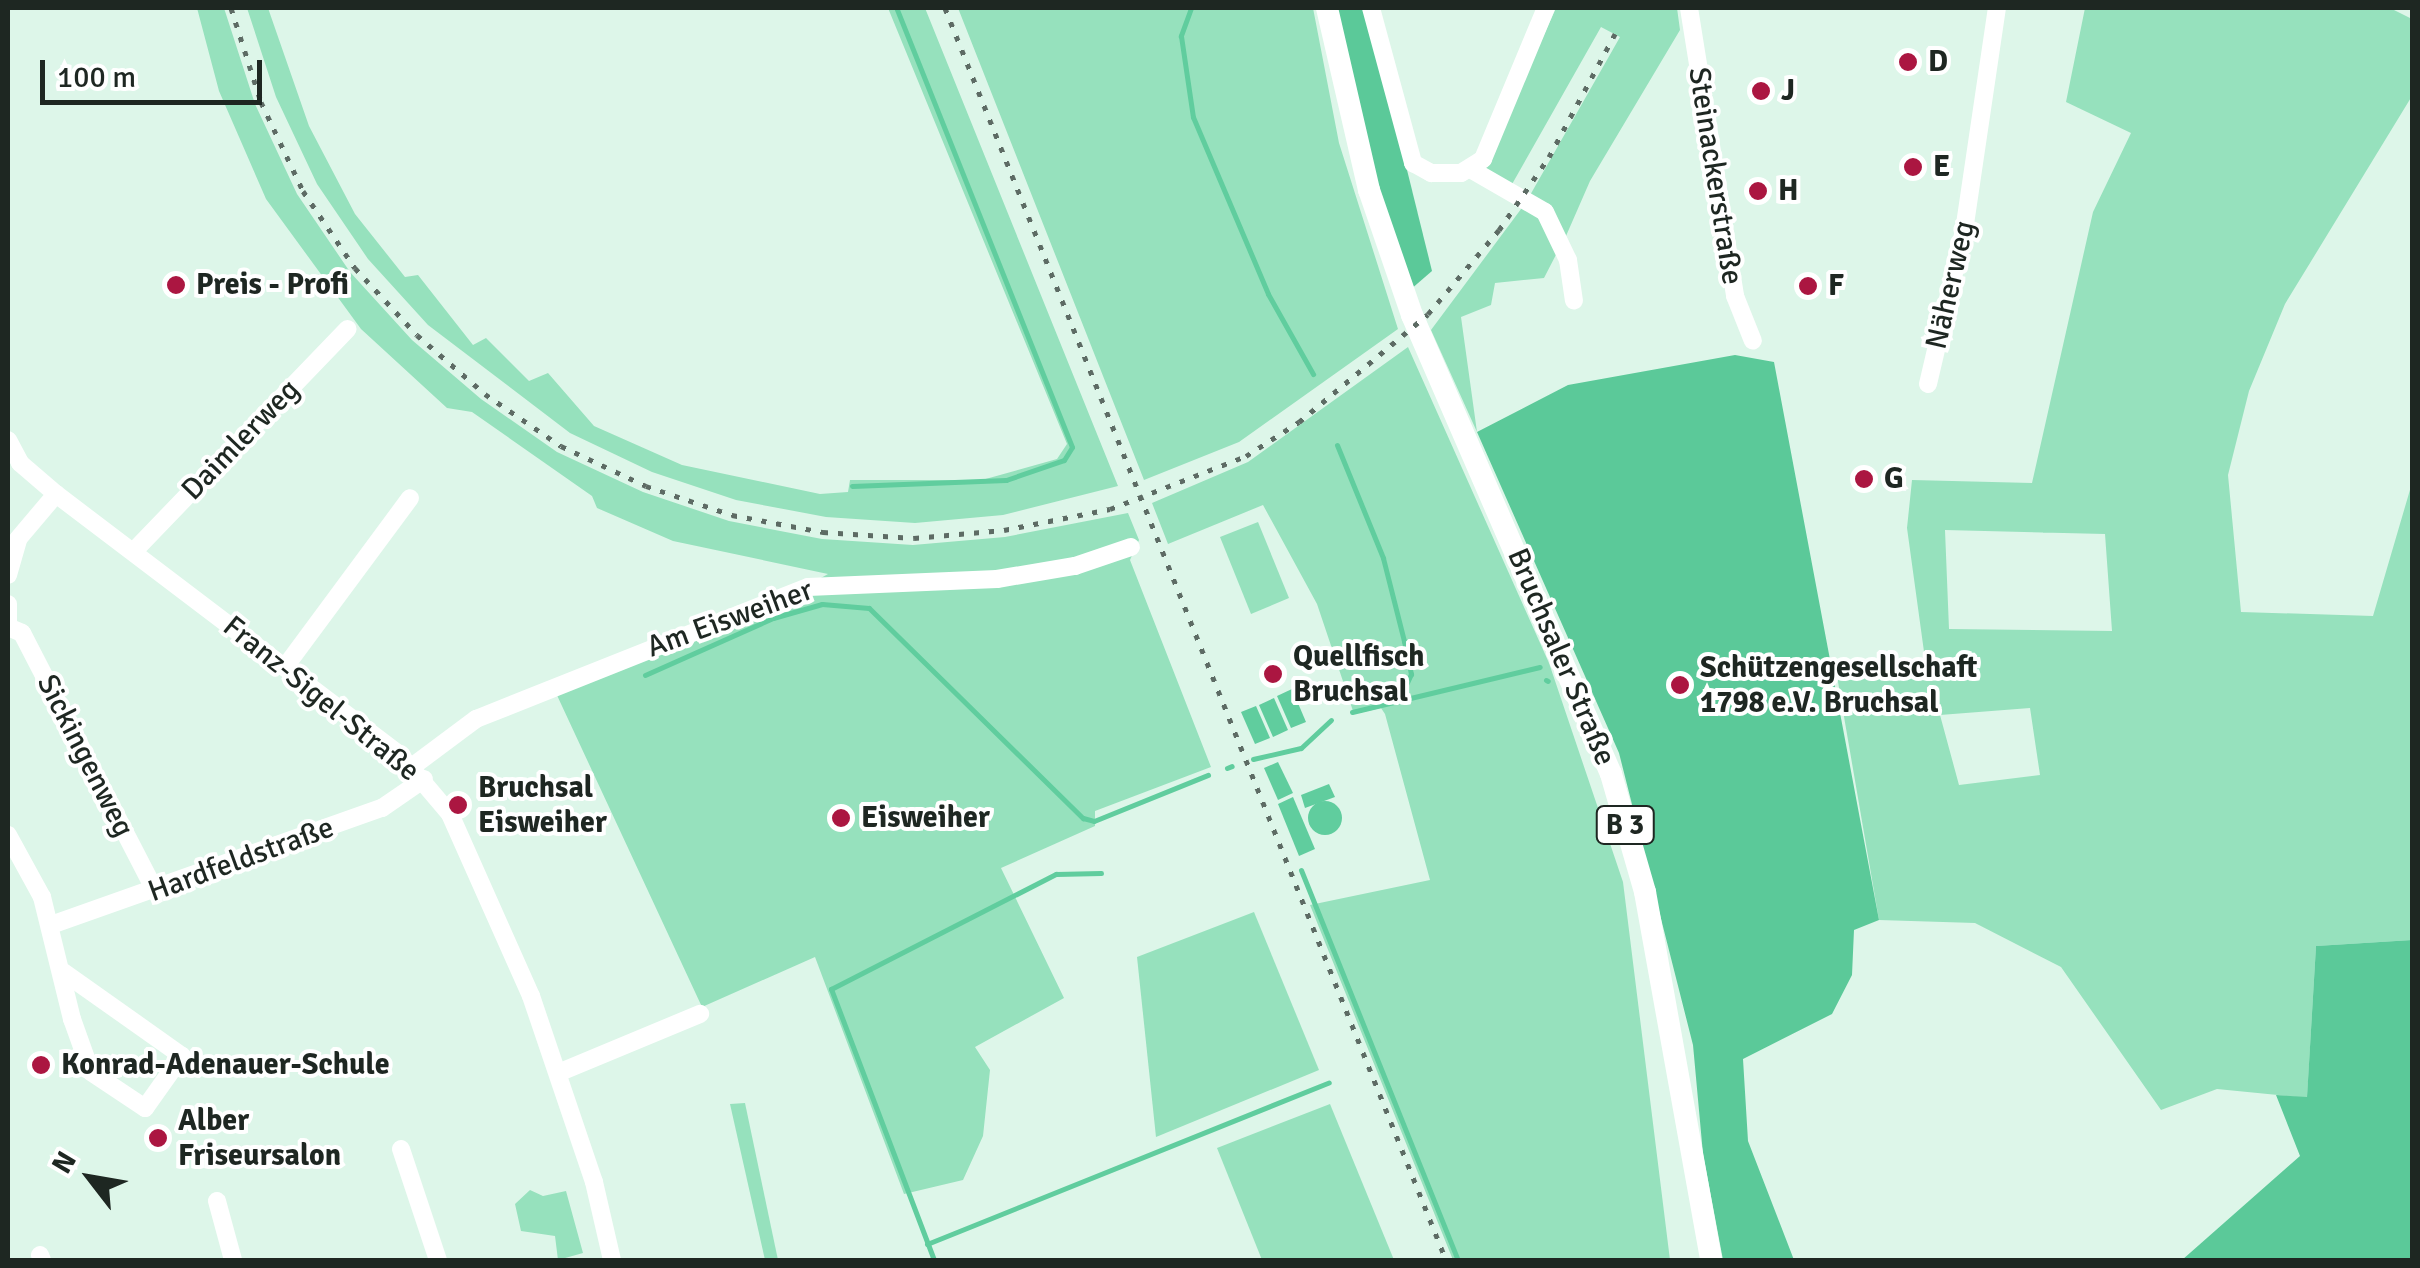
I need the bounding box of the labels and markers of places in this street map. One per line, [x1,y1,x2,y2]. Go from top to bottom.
place label: D [1928,44,1948,80]
marker: D [1897,51,1919,73]
place label: J [1781,73,1795,109]
marker: J [1750,80,1772,102]
place label: E [1933,149,1950,185]
marker: E [1902,156,1924,178]
place label: H [1778,173,1799,209]
marker: H [1747,180,1769,202]
place label: Preis - Profi [196,267,349,303]
place label: F [1828,268,1844,304]
marker: Preis - Profi [165,274,187,296]
marker: F [1797,275,1819,297]
place label: G [1884,461,1904,497]
marker: G [1853,468,1875,490]
place label: Quellfisch Bruchsal [1293,639,1424,710]
place label: Schützengesellschaft 1798 e.V. Bruchsal [1700,650,1977,720]
marker: Quellfisch Bruchsal [1262,663,1284,685]
marker: Schützengesellschaft 1798 e.V. Bruchsal [1669,674,1691,696]
place label: Bruchsal Eisweiher [478,770,607,840]
marker: Bruchsal Eisweiher [447,794,469,816]
place label: Eisweiher [861,800,990,836]
marker: Eisweiher [830,807,852,829]
place label: Konrad-Adenauer-Schule [61,1047,390,1083]
marker: Konrad-Adenauer-Schule [30,1054,52,1076]
place label: Alber Friseursalon [178,1103,341,1174]
marker: Alber Friseursalon [147,1127,169,1149]

